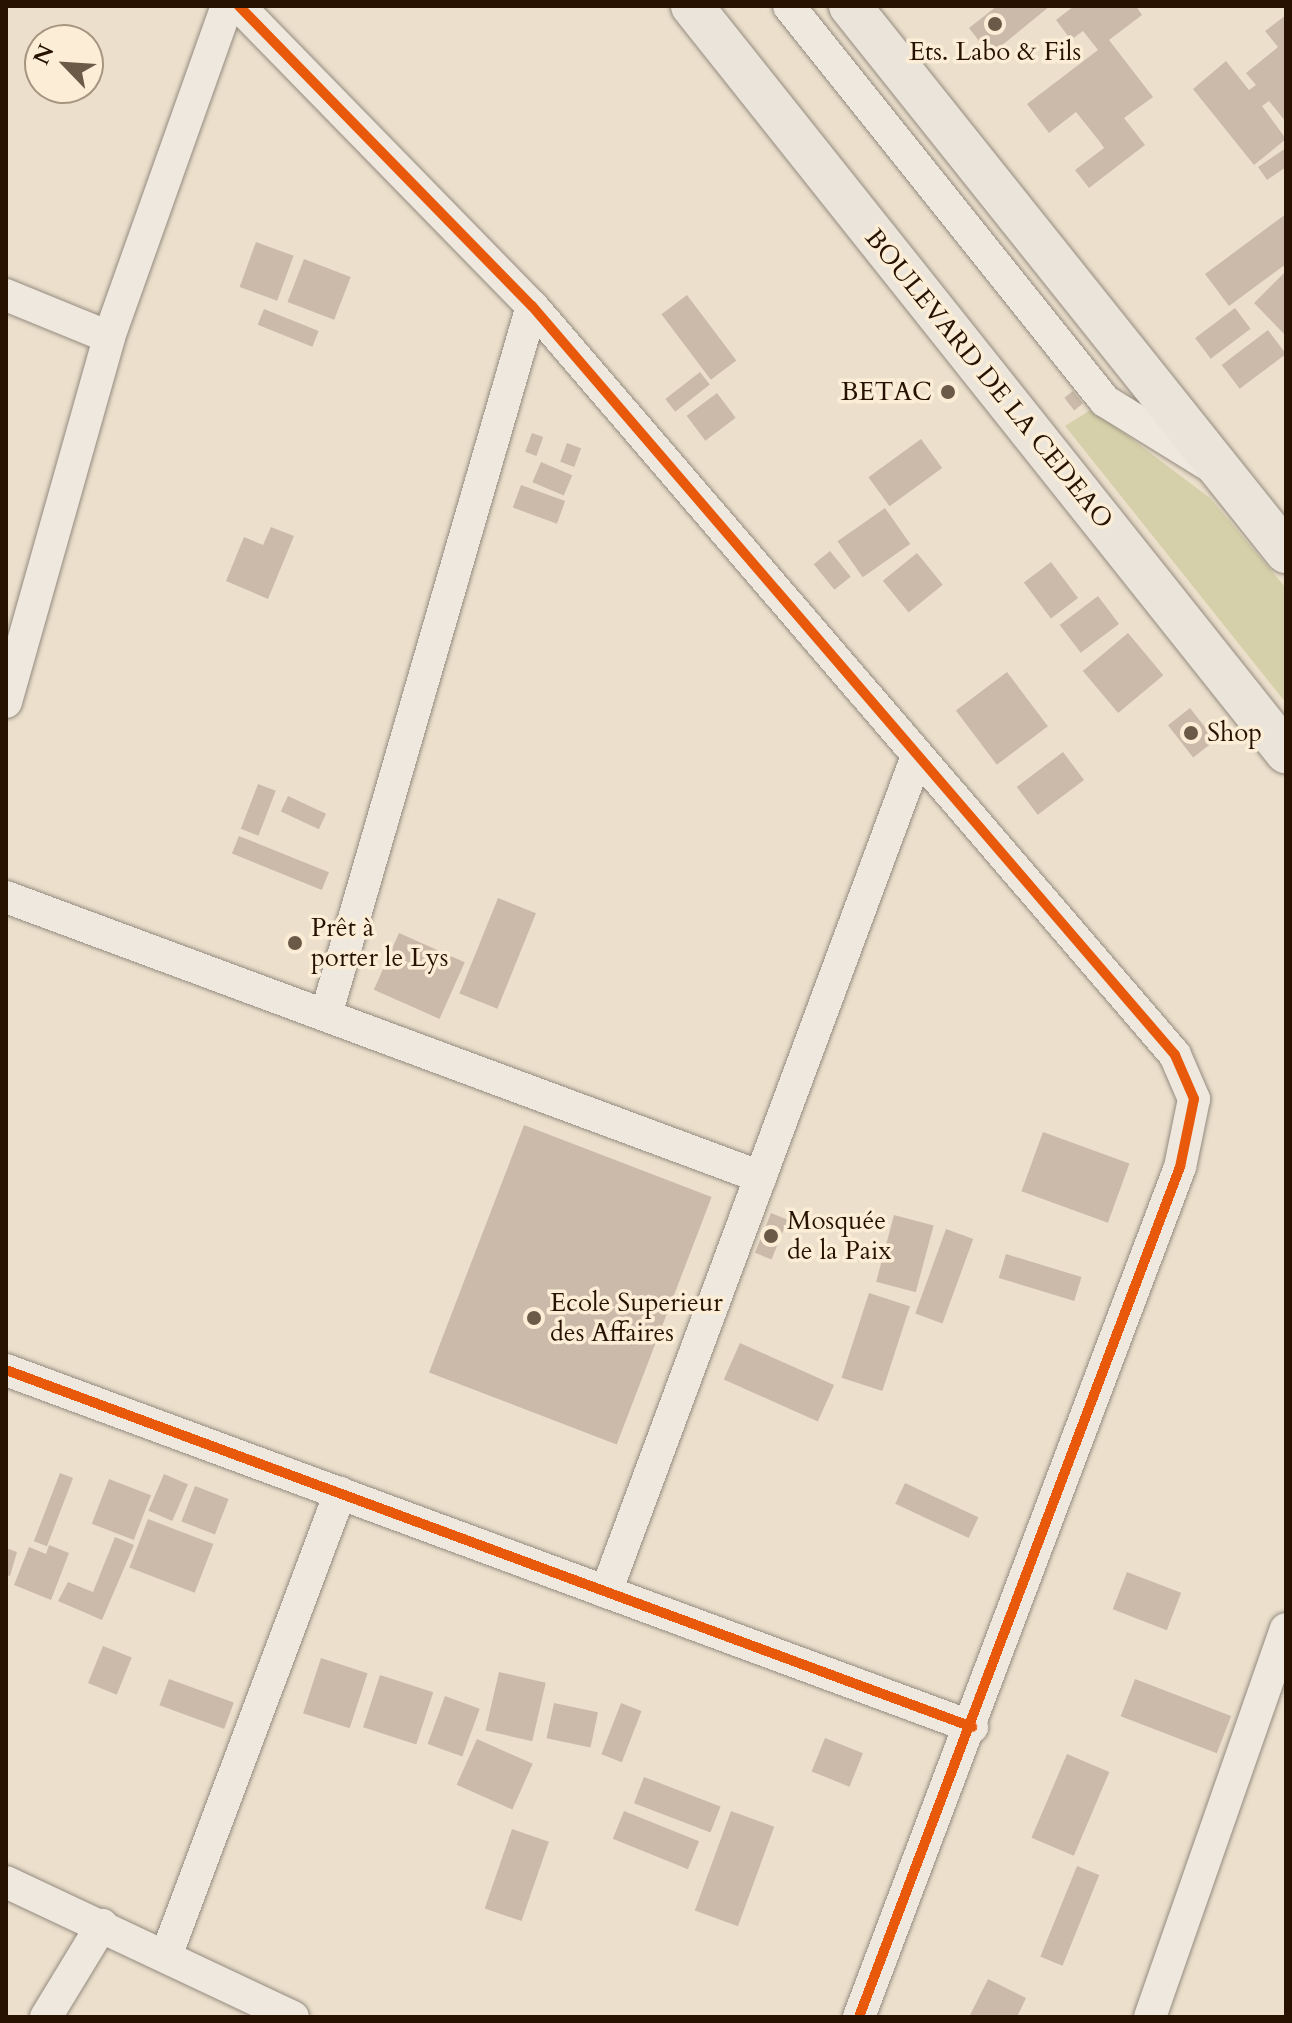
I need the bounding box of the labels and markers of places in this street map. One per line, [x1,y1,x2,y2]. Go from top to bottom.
marker: Ets. Labo & Fils [986,15,1004,33]
place label: Ets. Labo & Fils [909,36,1081,68]
place label: BETAC [841,376,932,408]
marker: BETAC [939,383,957,401]
place label: Shop [1207,717,1262,749]
marker: Shop [1182,724,1200,742]
place label: Prêt à porter le Lys [311,912,448,974]
marker: Prêt à porter le Lys [286,934,304,952]
place label: Mosquée de la Paix [787,1205,891,1266]
marker: Mosquée de la Paix [762,1227,780,1245]
place label: Ecole Superieur des Affaires [550,1287,723,1348]
marker: Ecole Superieur des Affaires [525,1309,543,1327]

